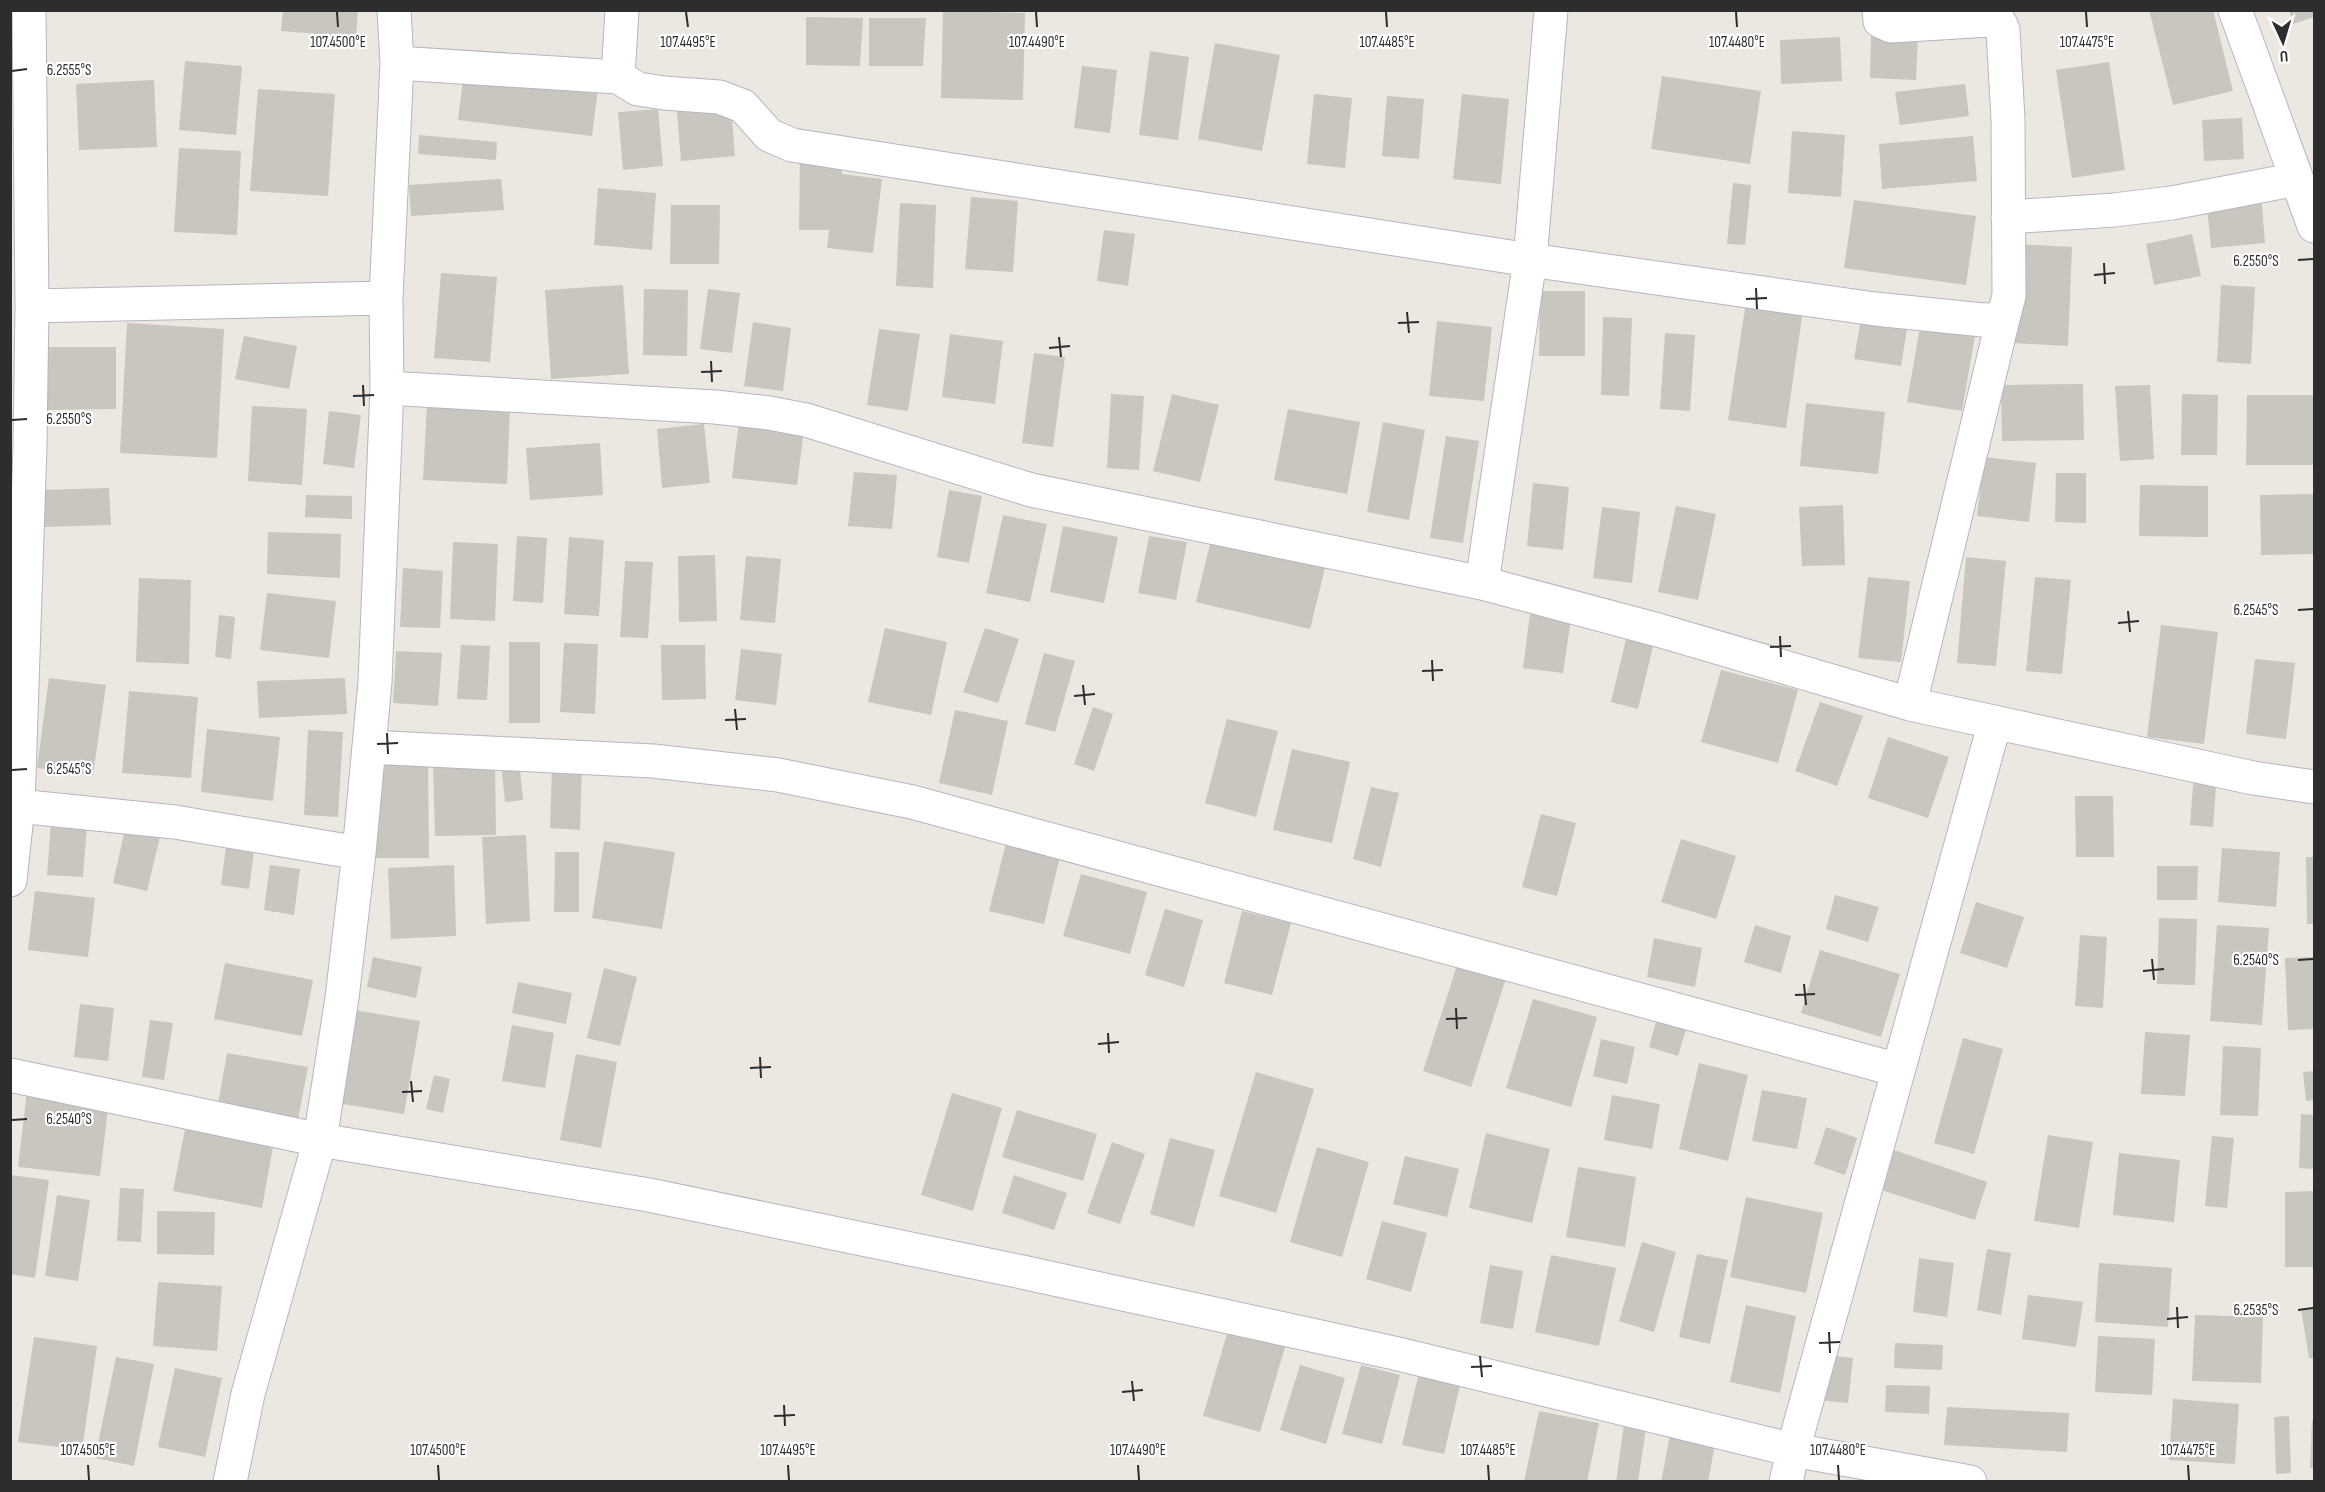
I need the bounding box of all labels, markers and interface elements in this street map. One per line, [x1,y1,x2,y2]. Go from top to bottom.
north arrow [2253,12,2313,72]
text: 107.4500°E [310,33,366,52]
text: 107.4495°E [660,33,716,52]
text: 107.4490°E [1009,33,1065,52]
text: 107.4485°E [1359,33,1415,52]
text: 107.4480°E [1709,33,1765,52]
text: 107.4475°E [2060,33,2114,52]
text: U [2279,46,2289,65]
text: 6.2555°S [47,61,91,80]
text: 6.2550°S [2233,252,2279,271]
text: 6.2550°S [46,410,92,429]
text: 6.2545°S [2233,601,2279,620]
text: 6.2545°S [46,760,92,779]
text: 6.2540°S [2233,951,2279,970]
text: 6.2540°S [46,1110,92,1129]
text: 6.2535°S [2234,1301,2278,1320]
text: 107.4505°E [60,1441,116,1460]
text: 107.4500°E [410,1441,466,1460]
text: 107.4495°E [760,1441,816,1460]
text: 107.4490°E [1110,1441,1166,1460]
text: 107.4485°E [1460,1441,1516,1460]
text: 107.4480°E [1810,1441,1866,1460]
text: 107.4475°E [2161,1441,2215,1460]

